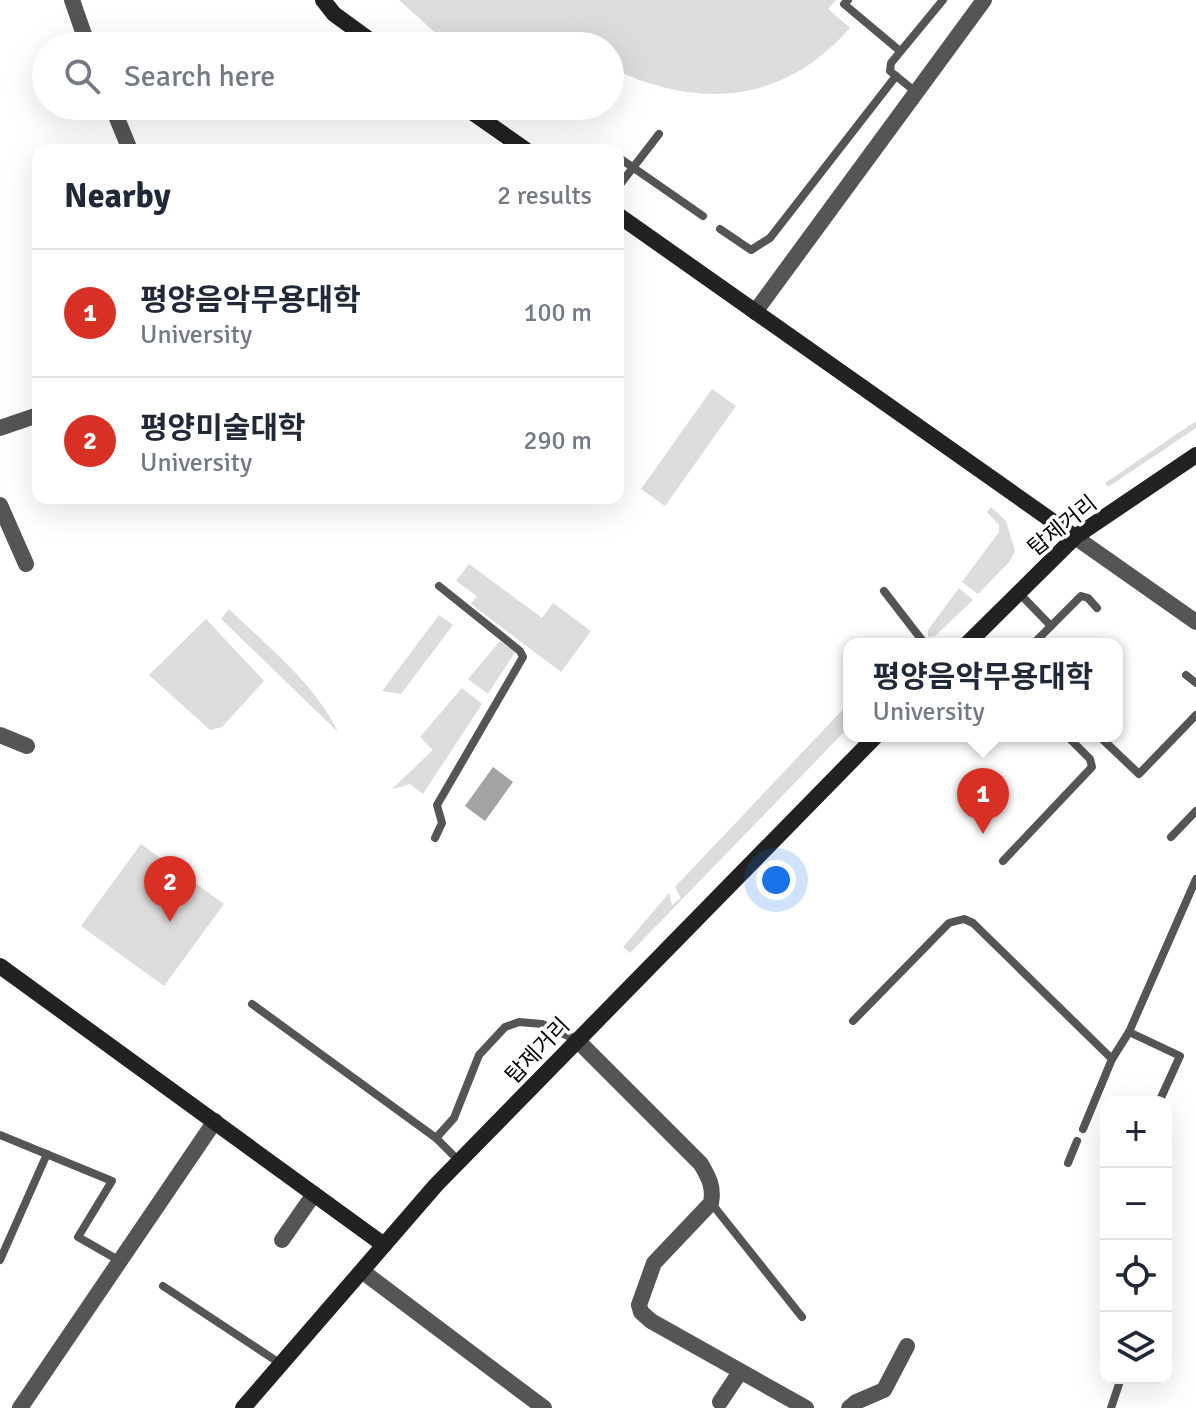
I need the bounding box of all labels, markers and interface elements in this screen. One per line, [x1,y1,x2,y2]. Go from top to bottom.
search box [32,32,624,120]
icon: search [60,54,104,98]
text: Search here [124,58,275,95]
text: Nearby [64,175,171,217]
text: 2 results [497,180,592,212]
text: 평양음악무용대학 [140,282,361,319]
text: 1 [83,297,97,329]
text: 100 m [523,297,592,329]
text: University [140,319,252,351]
text: 평양미술대학 [140,410,306,447]
text: 2 [83,425,97,457]
text: 290 m [523,425,592,457]
text: University [140,447,252,479]
street label: 탑제거리 [1022,489,1102,561]
popup [843,638,1123,742]
text: 평양음악무용대학 [873,659,1093,696]
text: University [873,696,985,728]
pin: 1 [957,768,1009,834]
pin: 2 [144,856,196,922]
your location [756,860,796,900]
street label: 탑제거리 [500,1012,575,1089]
map controls [1100,1096,1172,1384]
button: + [1100,1096,1172,1168]
button: − [1100,1168,1172,1240]
button: locate [1100,1240,1172,1312]
button: layers [1100,1312,1172,1384]

